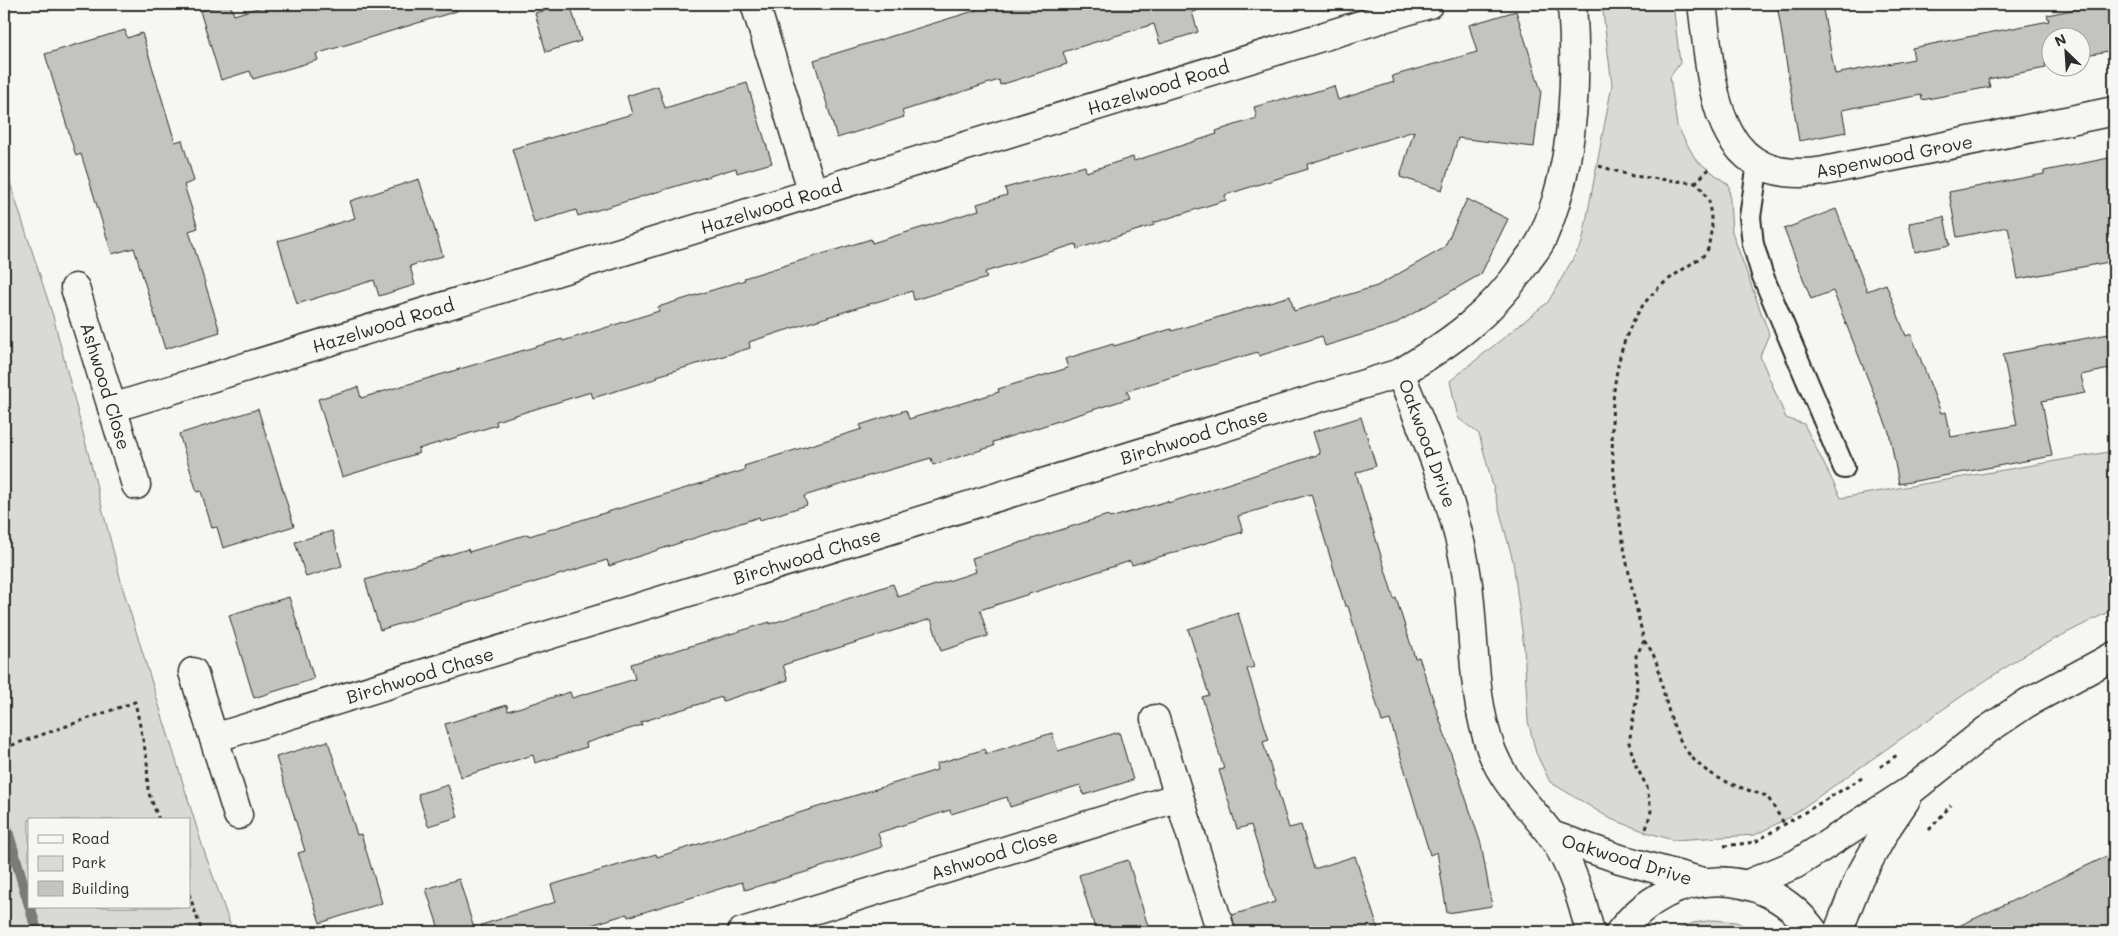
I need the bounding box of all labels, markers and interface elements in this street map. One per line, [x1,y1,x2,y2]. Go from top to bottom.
north arrow [2040,28,2090,78]
text: N [2051,29,2069,51]
street label: Hazelwood Road [1084,54,1232,120]
street label: Aspenwood Grove [1813,129,1975,183]
street label: Hazelwood Road [697,173,845,239]
street label: Hazelwood Road [309,292,457,358]
street label: Ashwood Close [75,319,137,453]
street label: Oakwood Drive [1394,375,1462,511]
street label: Birchwood Chase [1117,402,1271,470]
street label: Birchwood Chase [730,522,884,590]
street label: Birchwood Chase [343,641,497,709]
legend [28,818,190,908]
street label: Ashwood Close [927,823,1061,885]
text: Road [72,828,109,848]
street label: Oakwood Drive [1559,828,1695,890]
text: Park [72,852,106,872]
text: Building [72,878,129,898]

